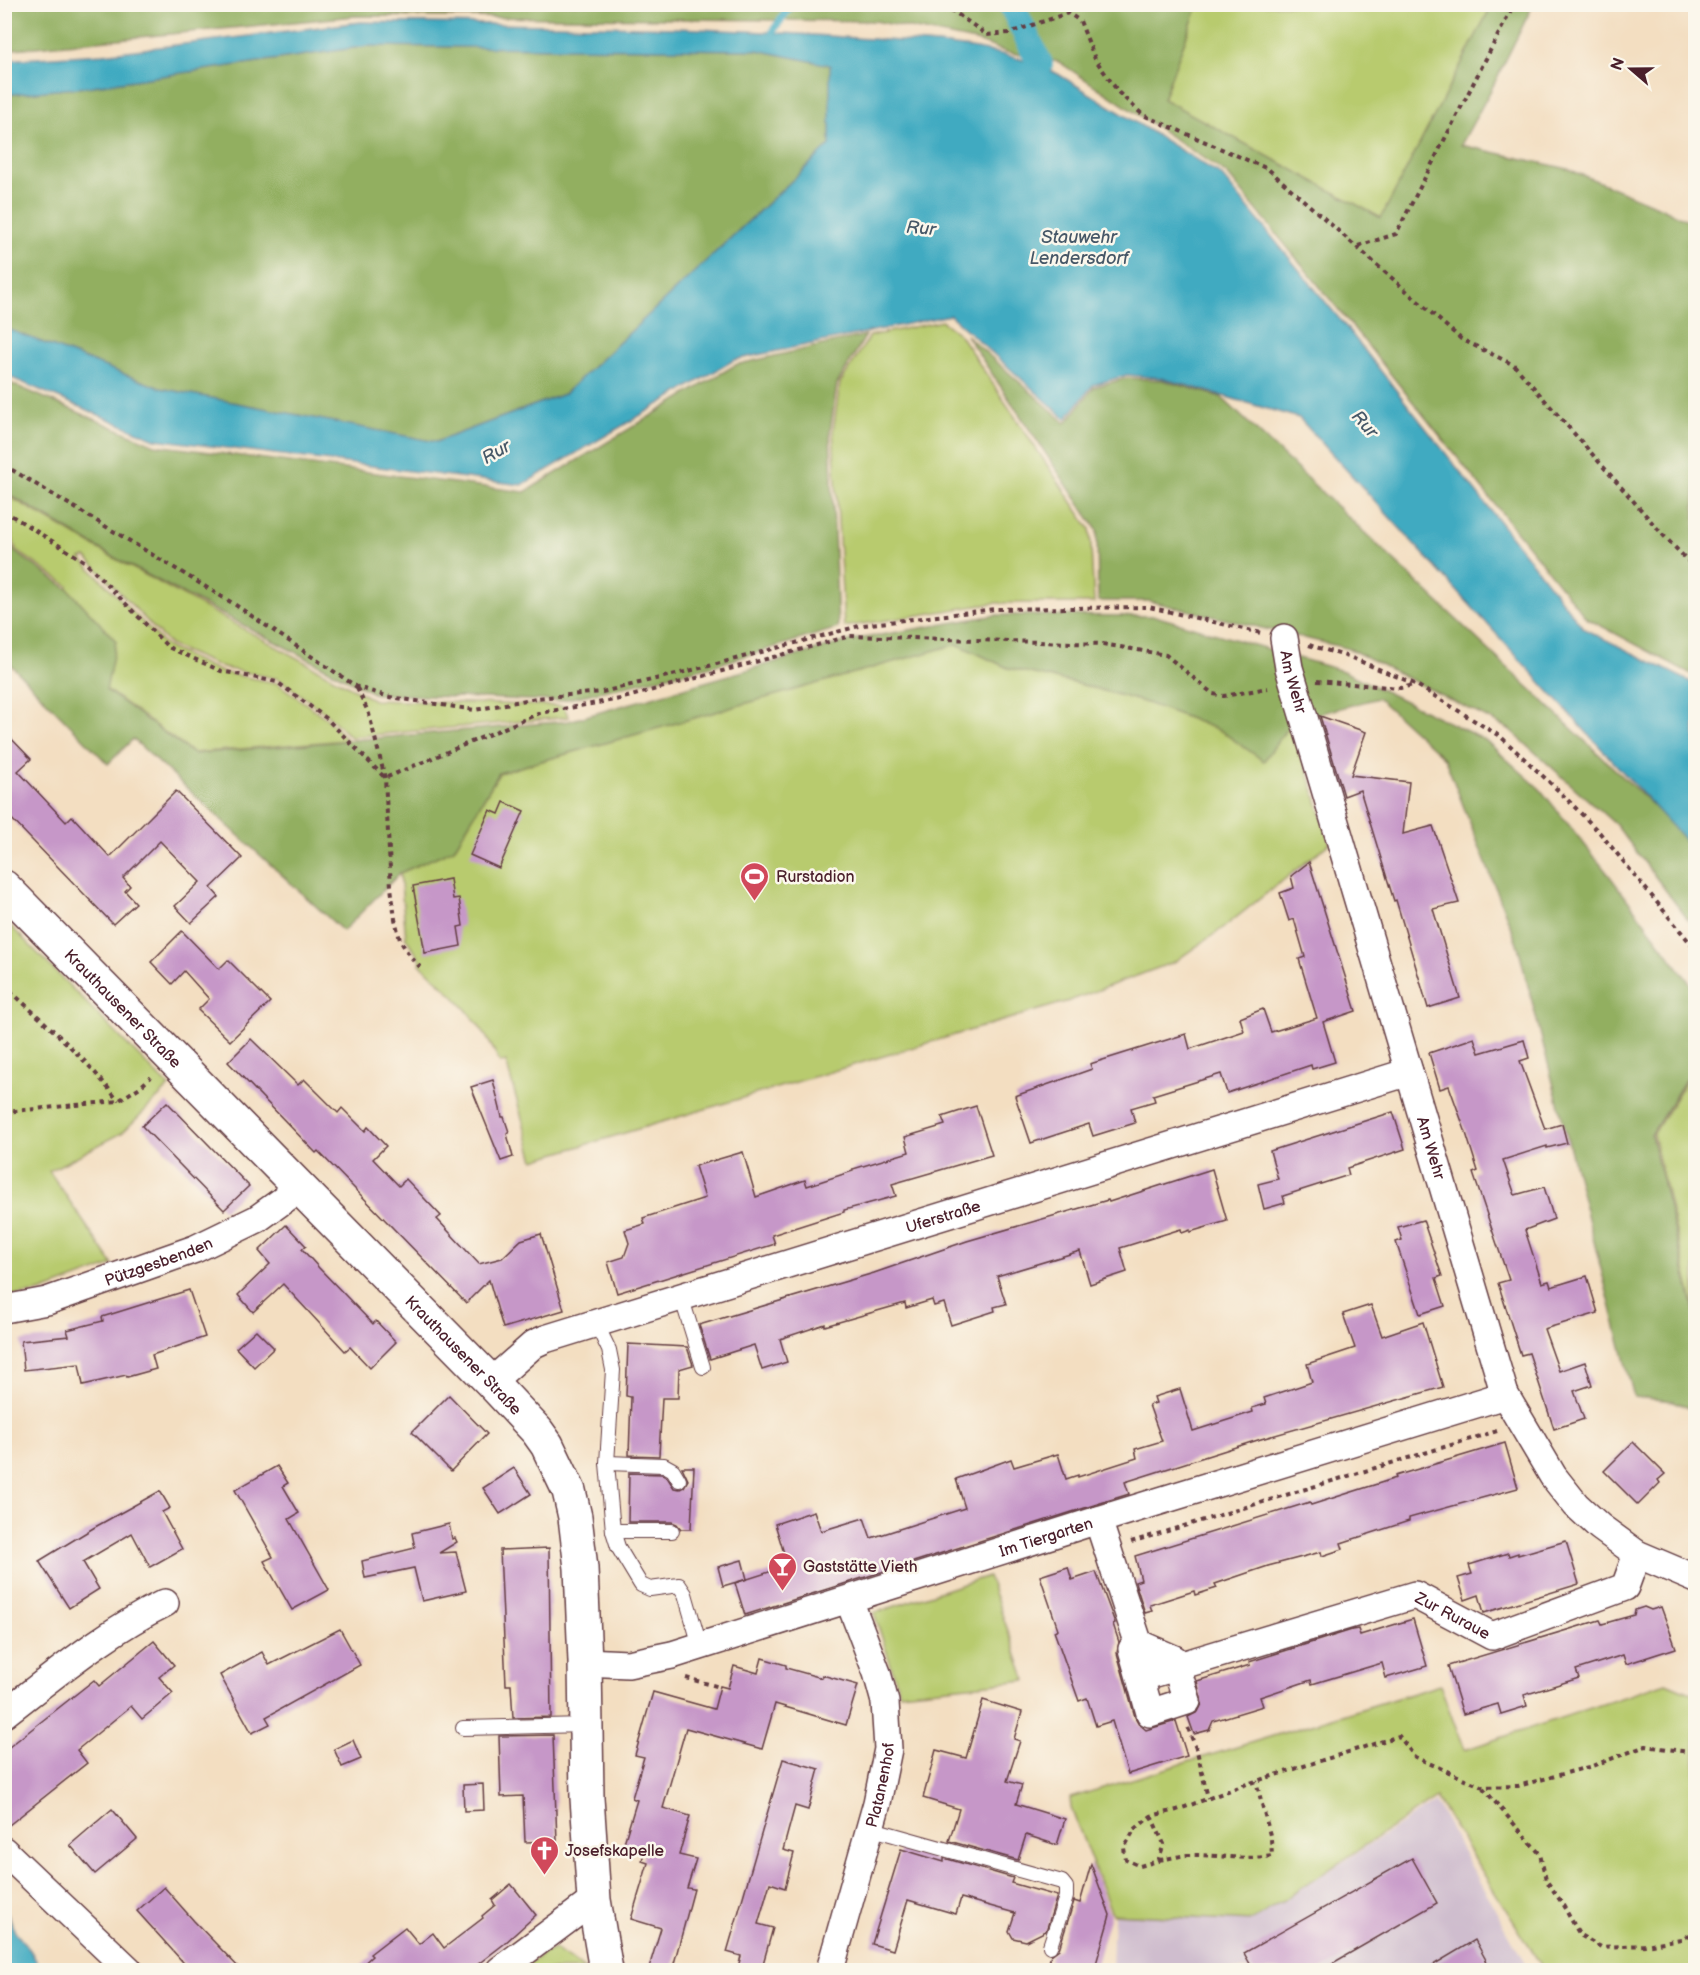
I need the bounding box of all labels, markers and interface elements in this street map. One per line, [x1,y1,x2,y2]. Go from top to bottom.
north arrow [1601,39,1661,99]
text: N [1607,55,1629,73]
water label: Rur [905,217,938,240]
water label: Stauwehr Lendersdorf [1029,227,1131,269]
water label: Rur [1347,406,1383,443]
water label: Rur [478,435,516,469]
street label: Am Wehr [1275,649,1310,716]
sports icon: Rurstadion [739,860,771,902]
place label: Rurstadion [776,868,855,887]
street label: Krauthausener Straße [60,946,185,1073]
street label: Am Wehr [1412,1115,1449,1182]
street label: Uferstraße [904,1197,984,1238]
street label: Pützgesbenden [102,1234,216,1291]
street label: Krauthausener Straße [401,1292,525,1420]
street label: Im Tiergarten [997,1514,1095,1562]
bar icon: Gaststätte Vieth [766,1550,798,1592]
place label: Gaststätte Vieth [803,1558,918,1577]
street label: Zur Ruraue [1411,1588,1493,1644]
street label: Platanenhof [863,1742,899,1830]
church icon: Josefskapelle [528,1834,560,1876]
place label: Josefskapelle [565,1842,664,1861]

